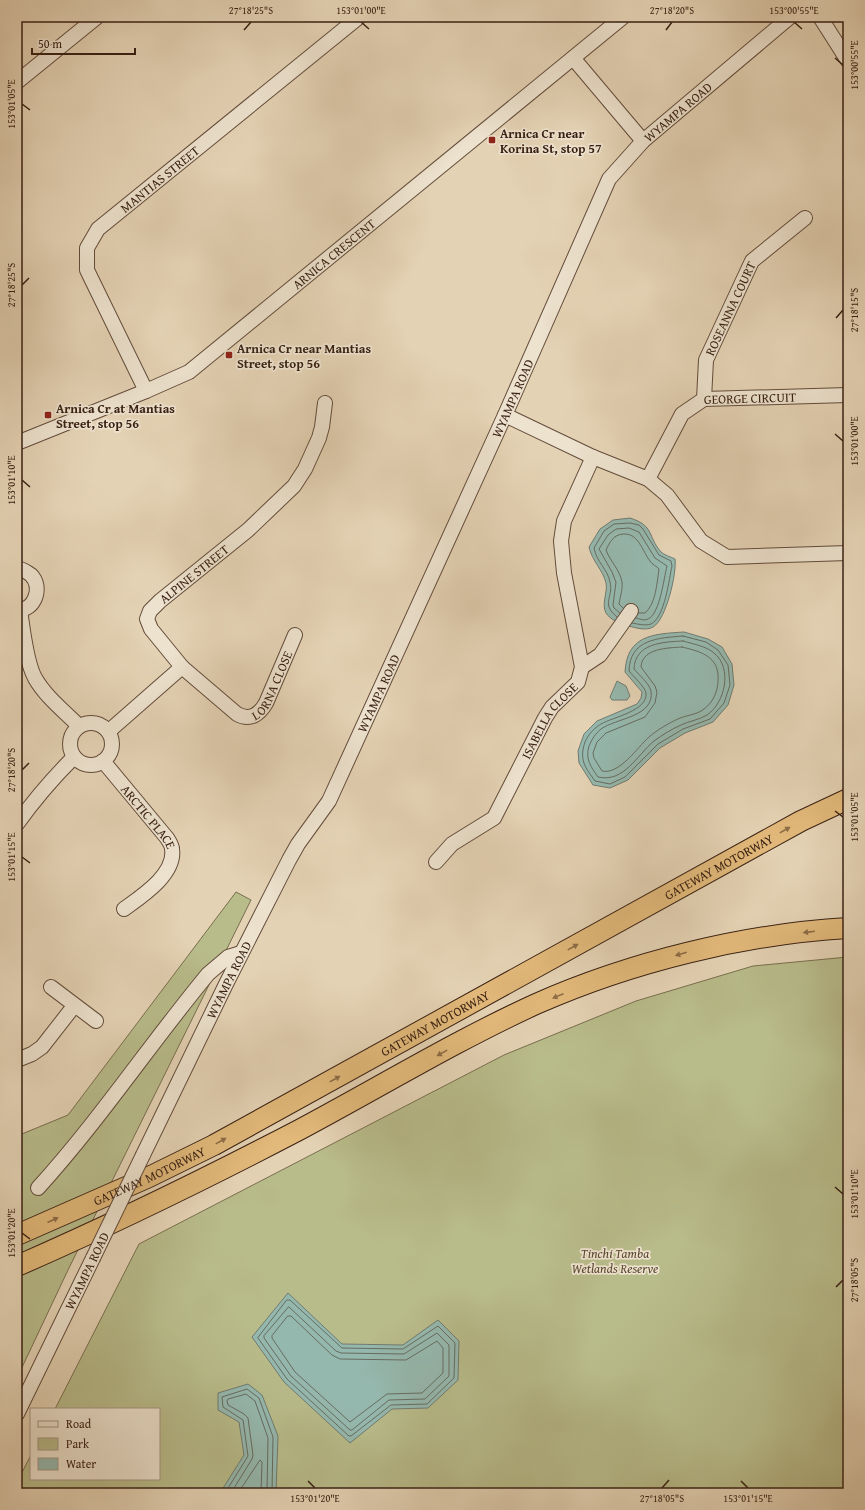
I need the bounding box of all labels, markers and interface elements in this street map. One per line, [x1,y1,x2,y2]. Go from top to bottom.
text: 27°18'25"S [229,3,273,18]
text: 153°01'00"E [336,3,386,18]
text: 27°18'20"S [650,3,694,18]
text: 153°00'55"E [769,3,819,18]
scale bar [32,30,135,56]
text: 50 m [38,35,62,52]
text: 153°00'55"E [847,40,862,90]
street label: WYAMPA ROAD [639,77,716,146]
text: 153°01'05"E [4,79,19,129]
place label: Arnica Cr near Korina St, stop 57 [500,124,602,158]
marker: Arnica Cr near Korina St, stop 57 [487,135,497,145]
street label: MANTIAS STREET [116,141,204,217]
street label: ARNICA CRESCENT [288,213,380,293]
street label: ROSEANNA COURT [700,257,760,359]
text: 27°18'25"S [4,263,19,307]
text: 27°18'15"S [847,288,862,332]
place label: Arnica Cr near Mantias Street, stop 56 [237,339,371,373]
marker: Arnica Cr near Mantias Street, stop 56 [224,350,234,360]
street label: WYAMPA ROAD [486,356,538,441]
street label: GEORGE CIRCUIT [704,387,797,408]
place label: Arnica Cr at Mantias Street, stop 56 [56,399,175,433]
marker: Arnica Cr at Mantias Street, stop 56 [43,410,53,420]
text: 153°01'00"E [847,416,862,466]
text: 153°01'10"E [4,455,19,505]
street label: ALPINE STREET [155,539,233,608]
street label: LORNA CLOSE [248,647,297,725]
street label: WYAMPA ROAD [352,651,404,735]
street label: ISABELLA CLOSE [516,678,582,762]
text: 27°18'20"S [4,748,19,792]
street label: ARCTIC PLACE [117,780,181,852]
text: 153°01'05"E [847,792,862,842]
one-way arrow [779,826,791,833]
street label: GATEWAY MOTORWAY [661,829,777,904]
text: 153°01'15"E [4,832,19,882]
one-way arrow [803,929,815,935]
street label: WYAMPA ROAD [201,938,256,1022]
one-way arrow [568,944,579,950]
one-way arrow [675,951,687,957]
street label: GATEWAY MOTORWAY [377,985,493,1061]
one-way arrow [552,993,564,999]
one-way arrow [436,1050,447,1056]
one-way arrow [330,1075,341,1082]
one-way arrow [216,1138,227,1144]
street label: GATEWAY MOTORWAY [90,1141,209,1210]
text: 153°01'10"E [847,1169,862,1219]
text: 153°01'20"E [4,1208,19,1258]
one-way arrow [47,1217,59,1223]
street label: WYAMPA ROAD [60,1229,114,1313]
park label: Tinchi Tamba Wetlands Reserve [572,1244,658,1278]
text: 27°18'05"S [847,1258,862,1302]
legend [30,1408,160,1480]
text: Road [66,1415,92,1432]
text: Park [66,1435,90,1452]
text: Water [66,1455,96,1472]
text: 153°01'20"E [290,1491,340,1506]
text: 27°18'05"S [640,1491,684,1506]
text: 153°01'15"E [723,1491,773,1506]

